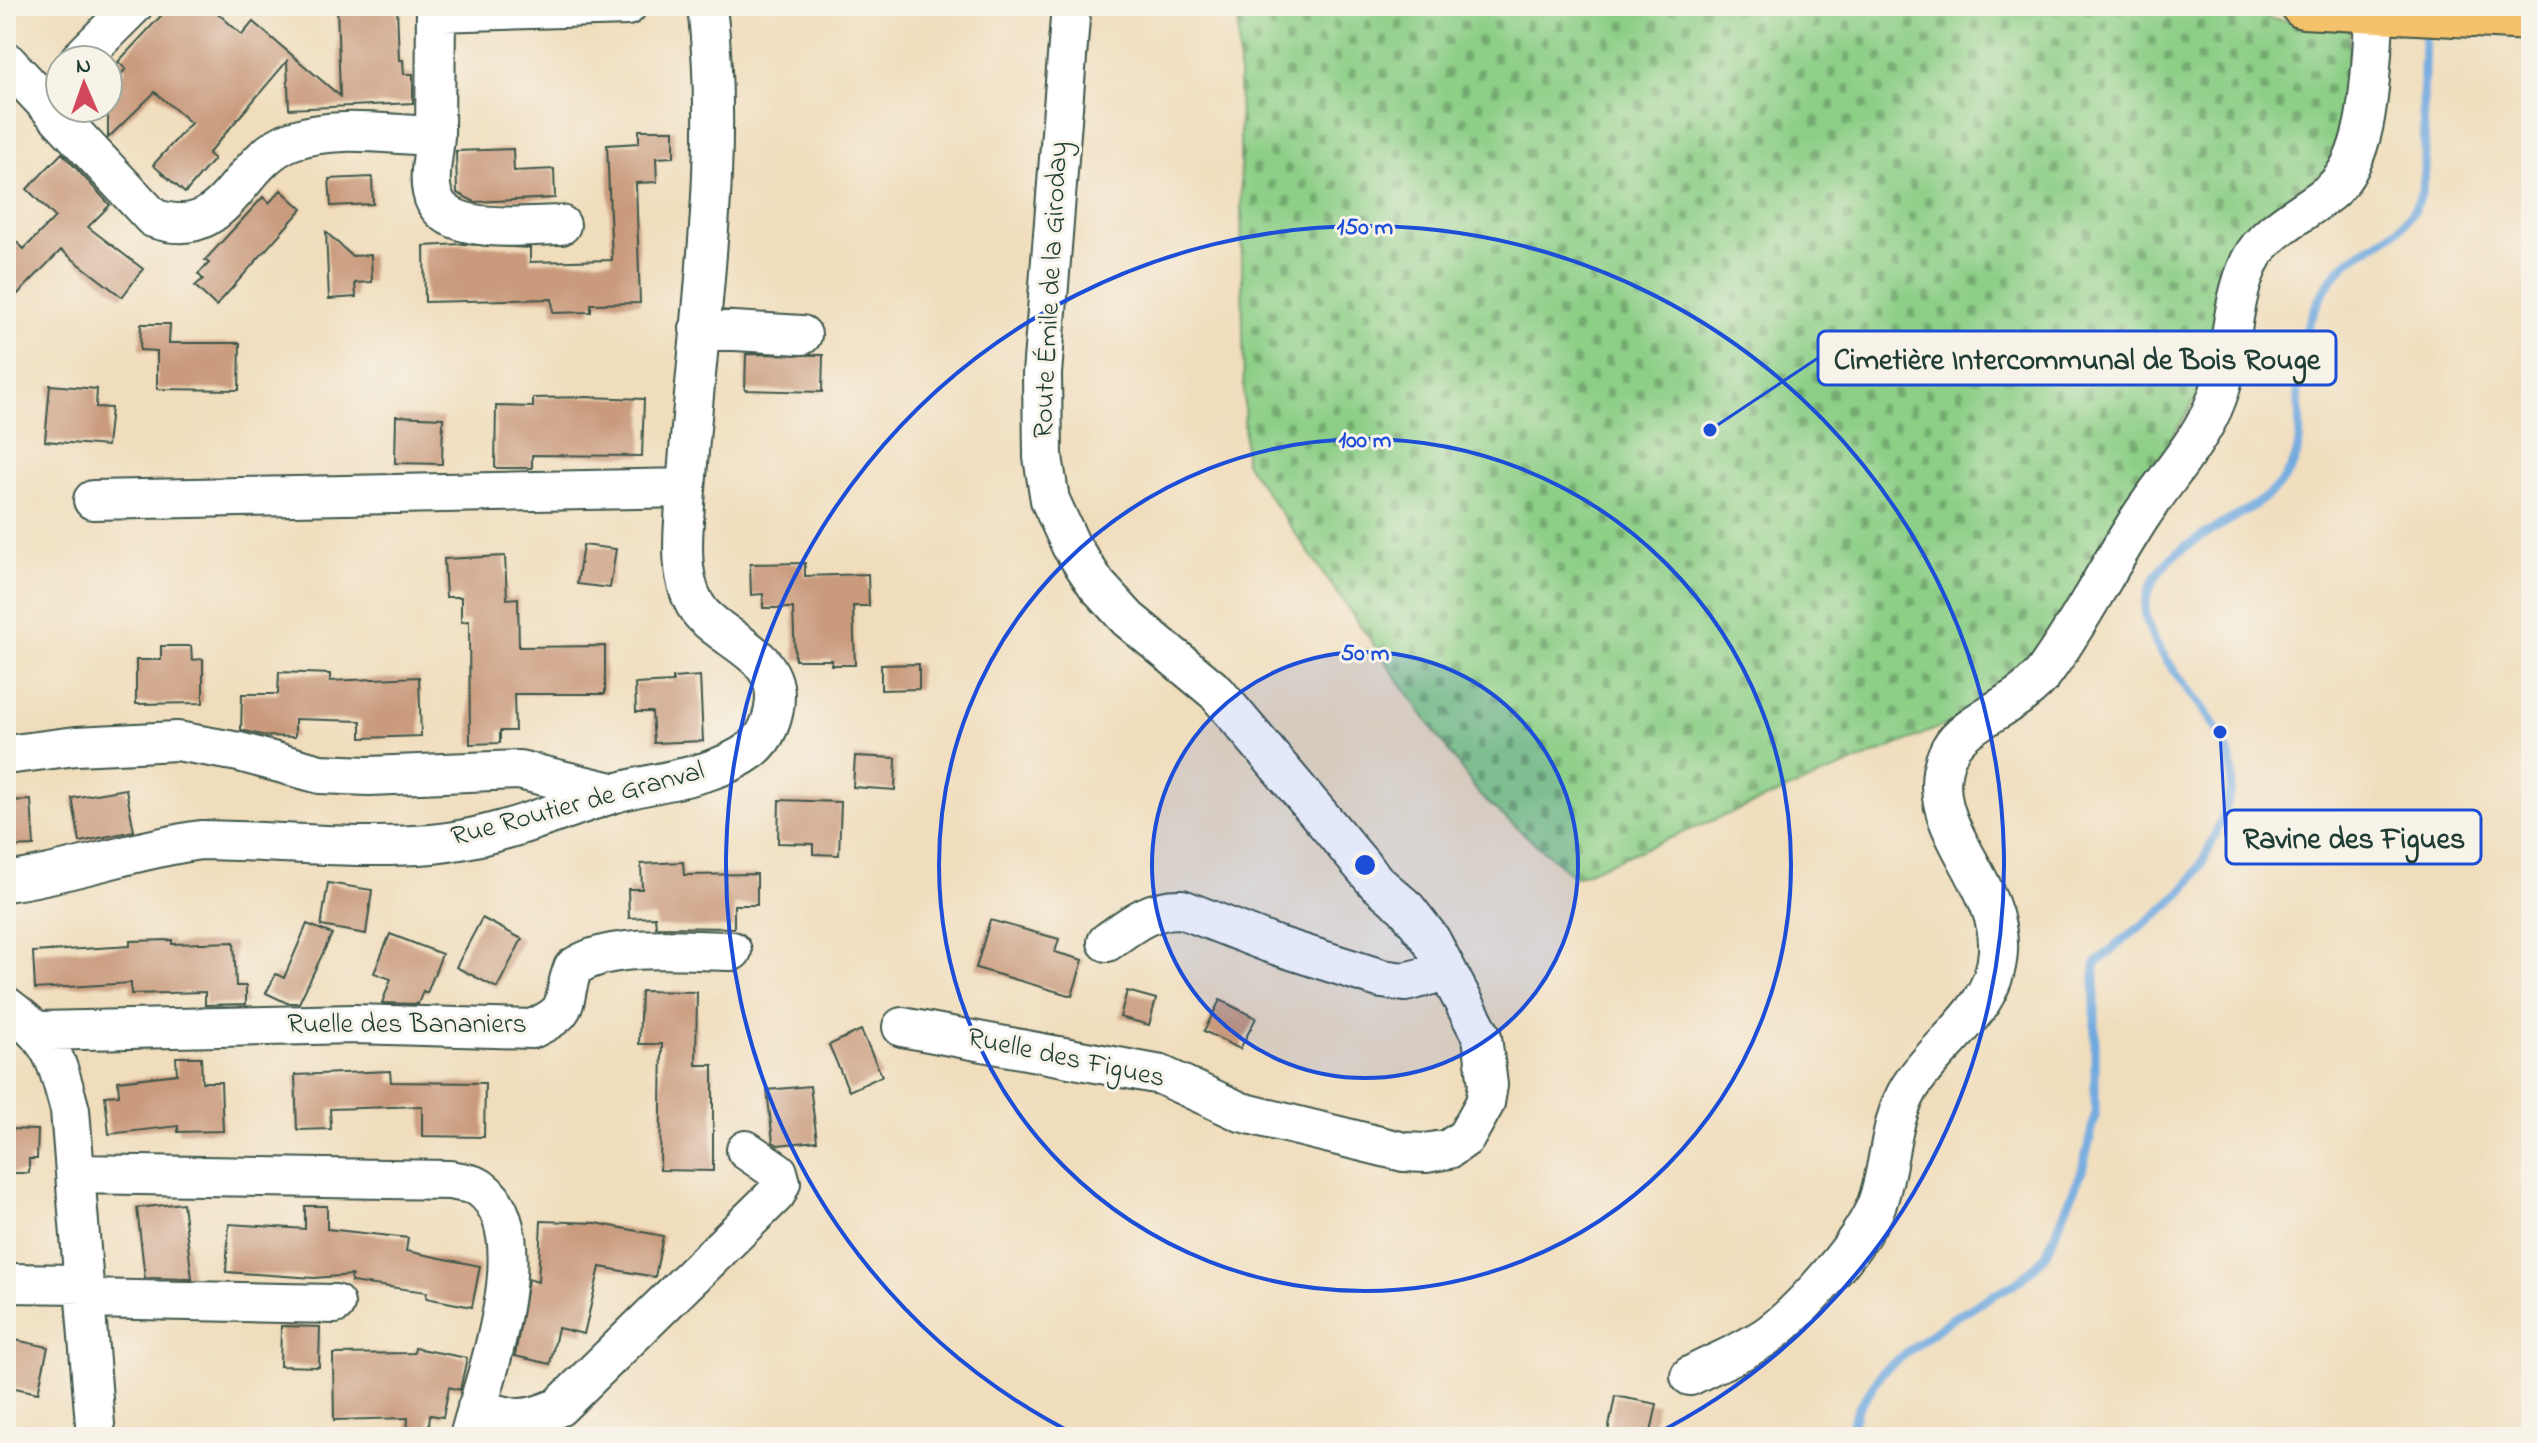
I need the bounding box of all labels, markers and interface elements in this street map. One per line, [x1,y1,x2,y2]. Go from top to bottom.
north arrow [44,44,124,124]
text: N [75,51,91,83]
street label: Route Émile de la Giroday [1024,140,1080,440]
text: 150 m [1337,211,1394,246]
callout: Cimetière Intercommunal de Bois Rouge [1818,331,2336,385]
text: Cimetière Intercommunal de Bois Rouge [1834,340,2322,385]
text: 100 m [1339,424,1392,459]
text: 50 m [1341,637,1390,672]
street label: Rue Routier de Granval [447,751,709,859]
callout: Ravine des Figues [2226,810,2481,864]
text: Ravine des Figues [2243,819,2465,864]
centre of rings [1351,851,1379,879]
street label: Ruelle des Bananiers [287,1005,527,1046]
street label: Ruelle des Figues [963,1018,1169,1100]

